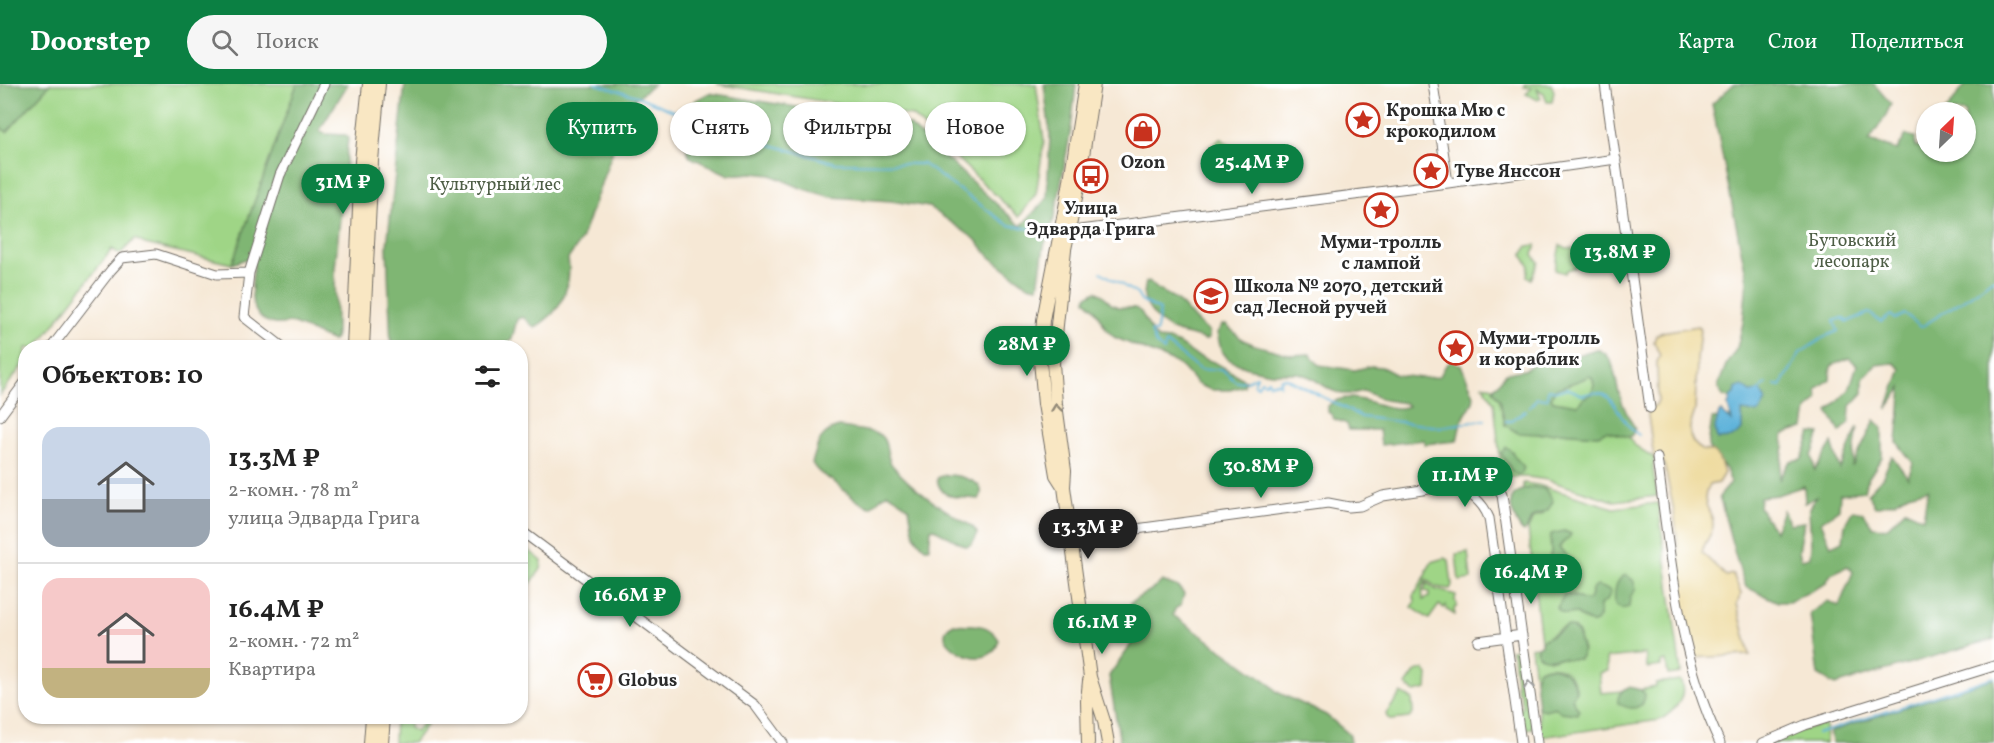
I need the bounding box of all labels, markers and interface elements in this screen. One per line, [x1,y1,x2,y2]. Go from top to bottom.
search box [187,15,607,69]
text: Doorstep [30,23,151,62]
icon: search [208,26,241,59]
text: Поиск [256,27,319,58]
text: Карта [1678,28,1735,57]
text: Слои [1768,28,1817,57]
text: Поделиться [1850,28,1964,57]
place label: Крошка Мю с крокодилом [1386,99,1505,145]
chip: Купить [546,102,658,156]
chip: Снять [670,102,771,156]
chip: Фильтры [783,102,913,156]
chip: Новое [925,102,1026,156]
place icon: Крошка Мю с крокодилом [1345,102,1381,138]
north arrow [1916,102,1976,162]
map controls [1916,102,1976,162]
shop icon: Ozon [1125,113,1161,149]
pin: 25.4M ₽ [1197,144,1307,195]
text: 25.4M ₽ [1215,149,1289,177]
place label: Ozon [1121,151,1165,176]
place icon: Туве Янссон [1413,153,1449,189]
bus stop icon: Улица Эдварда Грига [1073,158,1109,194]
place label: Туве Янссон [1454,160,1561,185]
pin: 31M ₽ [301,164,385,215]
text: 31M ₽ [315,169,371,197]
park label: Культурный лес [429,173,561,198]
place icon: Муми-тролль с лампой [1363,192,1399,228]
place label: Улица Эдварда Грига [1027,197,1156,243]
park label: Бутовский лесопарк [1808,229,1896,275]
place label: Муми-тролль с лампой [1320,231,1442,277]
pin: 13.8M ₽ [1565,234,1675,285]
text: 13.8M ₽ [1584,239,1656,267]
place label: Школа № 2070, детский сад Лесной ручей [1234,275,1443,321]
school or university icon: Школа № 2070, детский сад Лесной ручей [1193,278,1229,314]
pin: 28M ₽ [985,326,1069,377]
place label: Муми-тролль и кораблик [1479,327,1600,373]
place icon: Муми-тролль и кораблик [1438,330,1474,366]
text: 28M ₽ [998,331,1056,359]
text: Объектов: 10 [42,358,203,394]
icon: filters [471,360,504,393]
one-way arrow [1051,404,1063,413]
text: 13.3M ₽ [228,441,320,477]
pin: 30.8M ₽ [1206,448,1316,499]
icon: home [90,451,162,523]
text: 30.8M ₽ [1223,453,1299,481]
pin: 11.1M ₽ [1410,457,1520,508]
text: 11.1M ₽ [1432,462,1498,490]
text: 2-комн. · 78 m² [228,477,359,505]
text: улица Эдварда Грига [228,505,420,533]
pin: 13.3M ₽ [1033,509,1143,560]
text: 13.3M ₽ [1053,514,1123,542]
pin: 16.4M ₽ [1476,554,1586,605]
text: 16.4M ₽ [1494,559,1568,587]
pin: 16.6M ₽ [575,577,685,628]
text: 16.6M ₽ [594,582,666,610]
text: 16.4M ₽ [228,592,324,628]
icon: home [90,602,162,674]
pin: 16.1M ₽ [1047,604,1157,655]
text: 16.1M ₽ [1067,609,1137,637]
text: 2-комн. · 72 m² [228,628,359,656]
text: Квартира [228,656,316,684]
supermarket icon: Globus [577,662,613,698]
place label: Globus [618,669,677,694]
one-way arrow [1523,680,1535,690]

